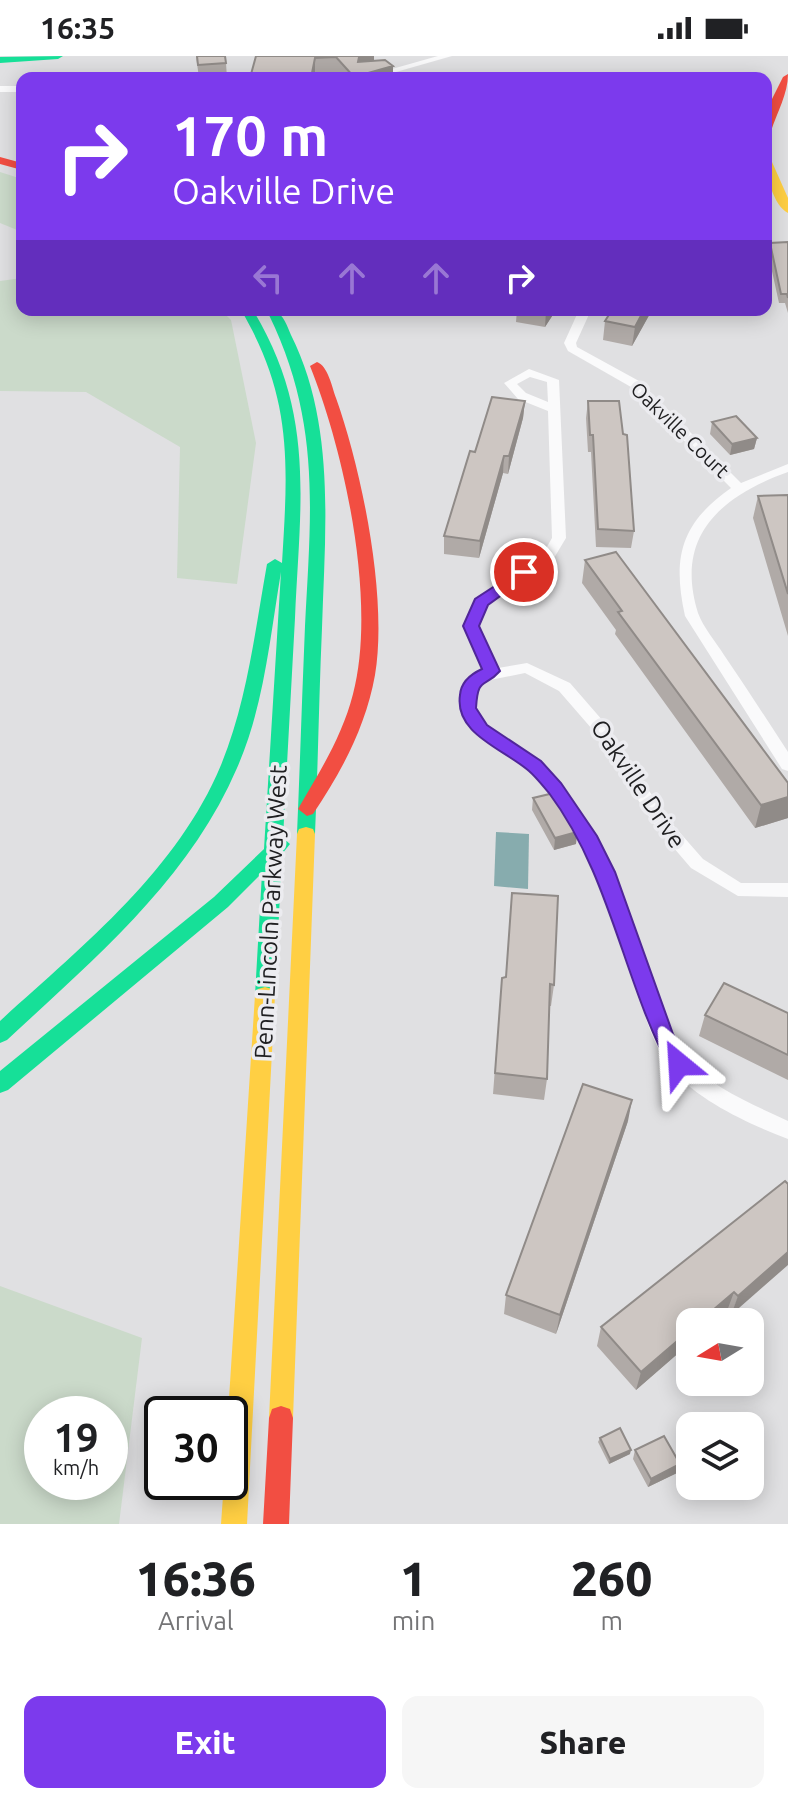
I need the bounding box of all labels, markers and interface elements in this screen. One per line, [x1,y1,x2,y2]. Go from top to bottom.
text: 16:35 [40,11,115,45]
icon: right [40,104,144,208]
text: 170 m [172,104,328,167]
text: Oakville Drive [172,170,395,211]
icon: left [246,256,290,300]
icon: ahead [330,256,374,300]
icon: ahead [414,256,458,300]
icon: right [498,256,542,300]
street label: Oakville Court [627,377,734,482]
pin [490,538,558,606]
icon: arrive [502,550,546,594]
street label: Oakville Drive [586,715,691,853]
street label: Penn-Lincoln Parkway West [249,764,292,1060]
position arrow [637,1022,721,1106]
north arrow [676,1308,764,1396]
map controls [676,1308,764,1500]
speed limit sign: 30 [144,1396,248,1500]
button: layers [676,1412,764,1500]
text: 19 [53,1415,99,1460]
text: km/h [53,1456,99,1479]
text: 16:36 [136,1551,256,1605]
text: 1 [400,1551,427,1605]
text: 260 [571,1551,652,1605]
text: Arrival [158,1606,234,1635]
text: min [392,1606,435,1635]
text: m [600,1606,623,1635]
button: Exit [24,1696,386,1788]
button: Share [402,1696,764,1788]

